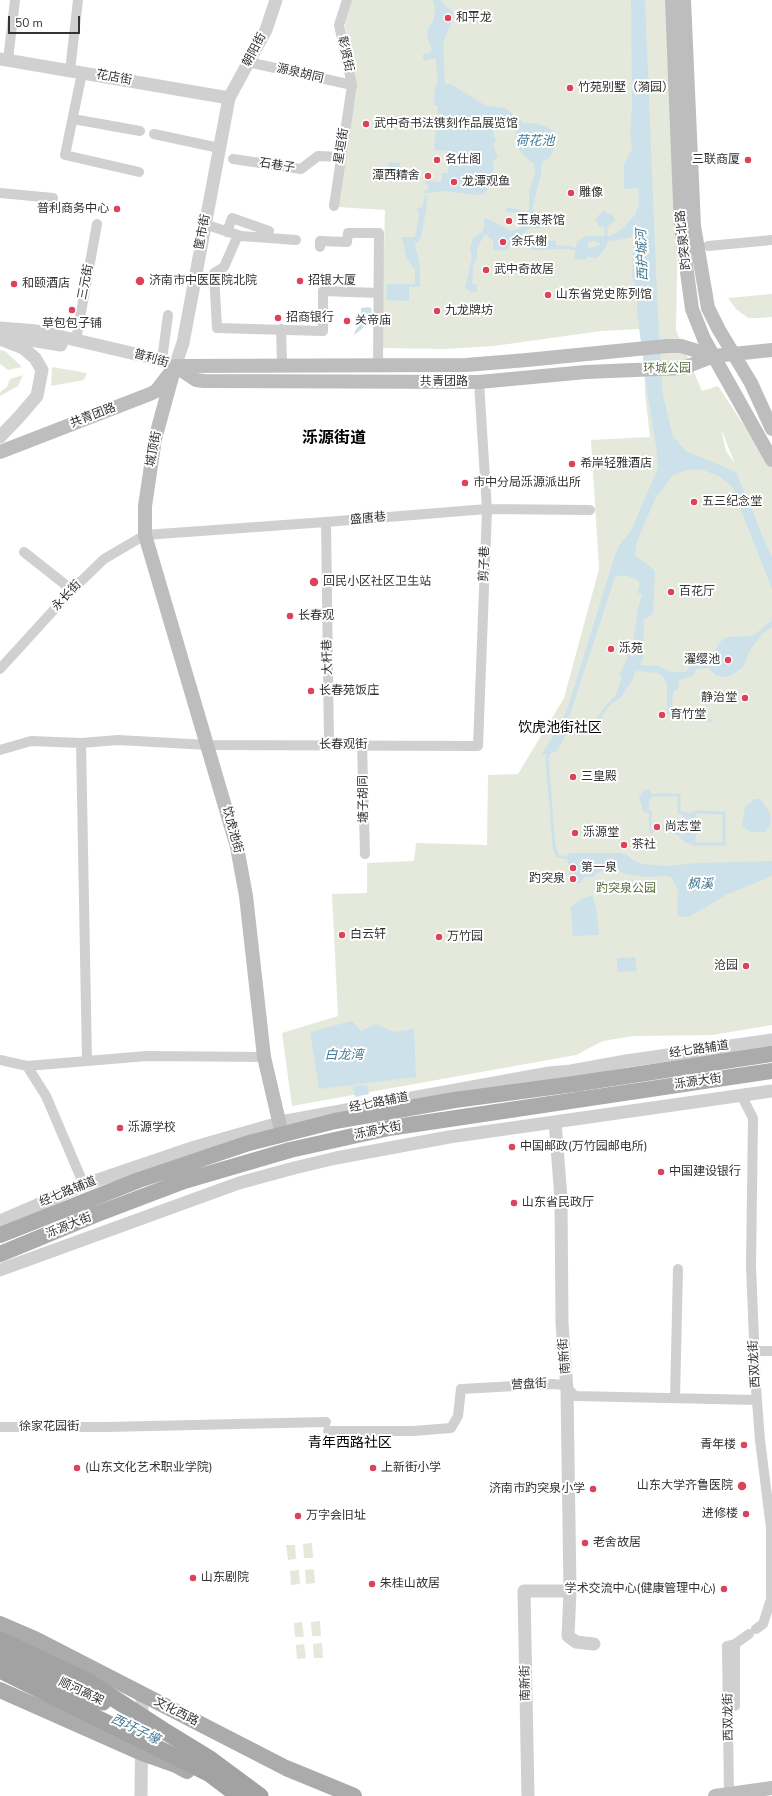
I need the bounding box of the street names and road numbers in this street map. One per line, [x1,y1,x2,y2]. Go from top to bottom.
street label: 朝阳街 [240,31,270,69]
street label: 彰贤街 [334,35,356,73]
street label: 源泉胡同 [275,62,325,86]
street label: 花店街 [95,68,133,88]
street label: 星垣街 [332,127,352,165]
street label: 石巷子 [258,156,296,176]
street label: 趵突泉北路 [674,209,694,271]
street label: 筐市街 [192,213,214,251]
street label: 三元街 [75,263,97,301]
street label: 普利街 [132,347,170,371]
street label: 共青团路 [420,375,468,389]
street label: 共青团路 [68,401,118,431]
street label: 城顶街 [143,430,165,468]
street label: 盛唐巷 [349,510,387,528]
street label: 剪子巷 [477,546,493,582]
street label: 永长街 [49,578,85,614]
street label: 大杆巷 [320,639,336,675]
street label: 长春观街 [319,738,367,752]
street label: 塘子胡同 [356,775,372,823]
street label: 饮虎池街 [219,805,245,855]
street label: 经七路辅道 [668,1039,730,1061]
street label: 泺源大街 [673,1072,723,1092]
street label: 经七路辅道 [348,1090,410,1116]
street label: 泺源大街 [353,1119,403,1143]
street label: 经七路辅道 [37,1174,99,1210]
street label: 泺源大街 [44,1210,94,1242]
street label: 南新街 [556,1337,574,1375]
street label: 西双龙街 [747,1340,763,1388]
street label: 营盘街 [511,1377,547,1393]
street label: 徐家花园街 [19,1420,79,1434]
street label: 南新街 [518,1665,534,1701]
street label: 顺河高架 [56,1675,106,1709]
street label: 西双龙街 [721,1693,737,1741]
street label: 文化西路 [151,1695,201,1729]

